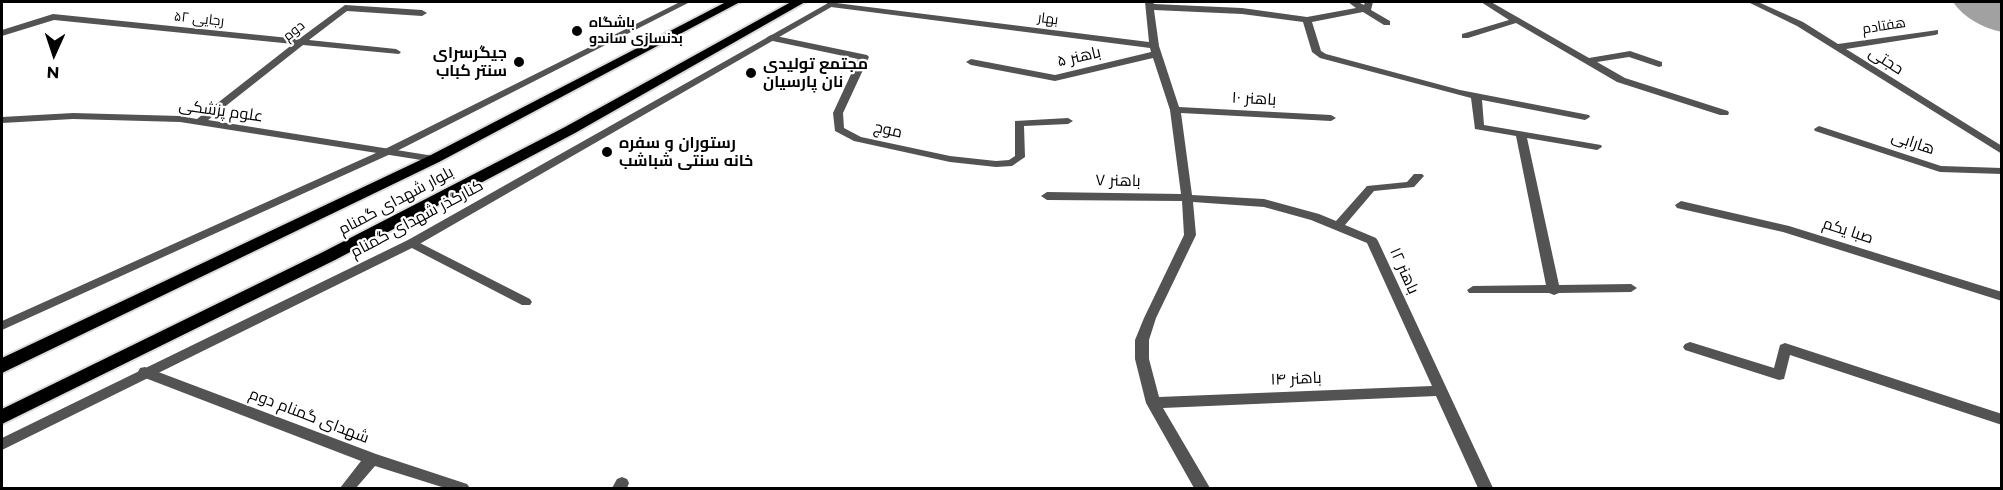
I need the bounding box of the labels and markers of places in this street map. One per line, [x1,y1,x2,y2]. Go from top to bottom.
place label: باشگاه بدنسازی ساندو [589,15,683,48]
marker: باشگاه بدنسازی ساندو [570,24,584,38]
place label: جیگرسرای سنتر کباب [433,43,507,81]
place label: مجتمع تولیدی نان پارسیان [763,54,868,92]
marker: جیگرسرای سنتر کباب [512,55,526,69]
marker: مجتمع تولیدی نان پارسیان [744,66,758,80]
place label: رستوران و سفره خانه سنتی شباشب [619,133,753,171]
marker: رستوران و سفره خانه سنتی شباشب [600,145,614,159]

